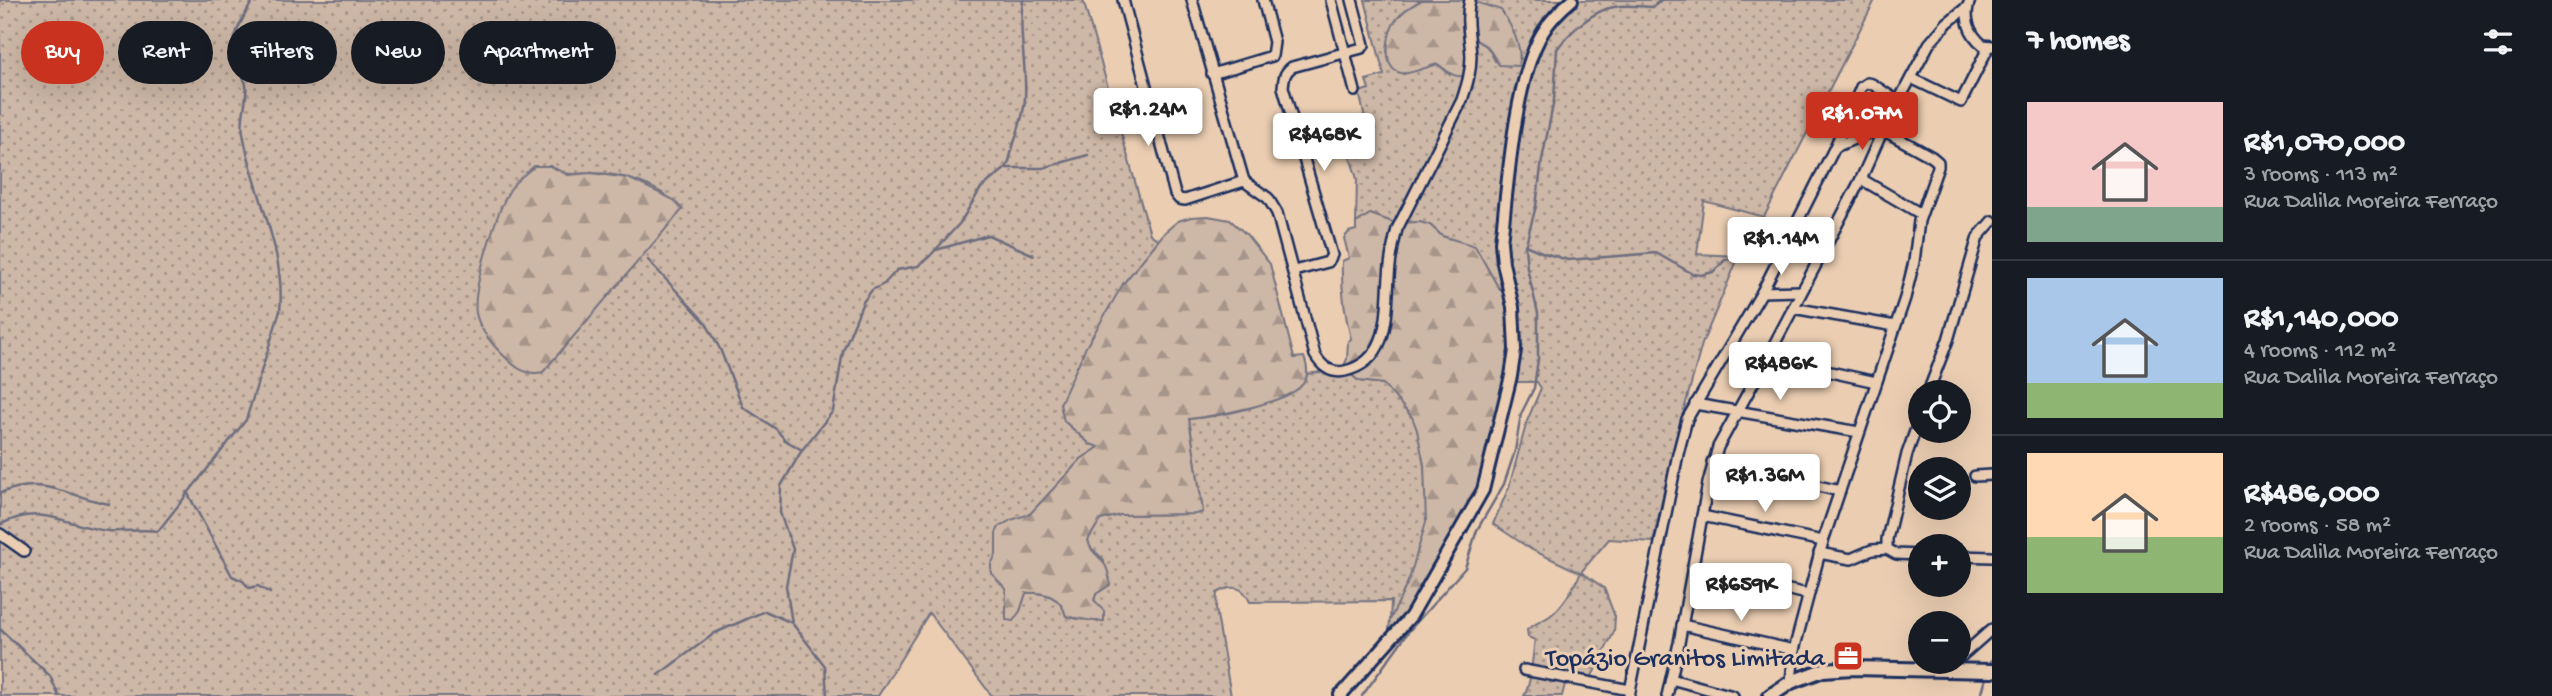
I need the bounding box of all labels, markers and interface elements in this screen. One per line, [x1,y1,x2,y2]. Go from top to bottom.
chip: Buy [21,21,104,84]
chip: Rent [118,21,213,84]
chip: Filters [227,21,337,84]
chip: New [351,21,445,84]
chip: Apartment [459,21,616,84]
icon: filters [2479,23,2517,61]
text: 7 homes [2027,25,2129,60]
pin: R$1.24M [1083,88,1213,148]
pin: R$1.07M [1797,92,1927,152]
text: R$1.24M [1109,97,1187,124]
text: R$1.07M [1822,101,1902,128]
pin: R$468K [1267,114,1381,173]
text: R$468K [1289,122,1359,149]
text: R$1,070,000 [2244,127,2405,162]
icon: home [2083,130,2167,214]
text: 3 rooms · 113 m² [2244,162,2398,189]
text: Rua Dalila Moreira Ferraço [2244,189,2498,216]
pin: R$1.14M [1716,218,1846,277]
text: R$1.14M [1743,226,1819,253]
text: R$1,140,000 [2244,303,2399,338]
icon: home [2083,306,2167,390]
text: 4 rooms · 112 m² [2244,338,2396,365]
pin: R$486K [1723,342,1837,402]
text: R$486K [1745,351,1815,378]
text: Rua Dalila Moreira Ferraço [2244,365,2498,392]
map controls [1908,380,1971,674]
button: locate [1908,380,1971,443]
pin: R$1.36M [1700,454,1830,514]
button: layers [1908,457,1971,520]
text: R$1.36M [1726,463,1804,490]
text: R$486,000 [2244,478,2380,513]
icon: home [2083,481,2167,565]
text: 2 rooms · 58 m² [2244,513,2391,540]
button: + [1908,534,1971,597]
text: Rua Dalila Moreira Ferraço [2244,540,2498,567]
pin: R$659K [1684,564,1798,623]
text: R$659K [1706,572,1776,599]
button: − [1908,611,1971,674]
office icon: Topázio Granitos Limitada [1831,639,1865,673]
place label: Topázio Granitos Limitada [1544,645,1827,676]

